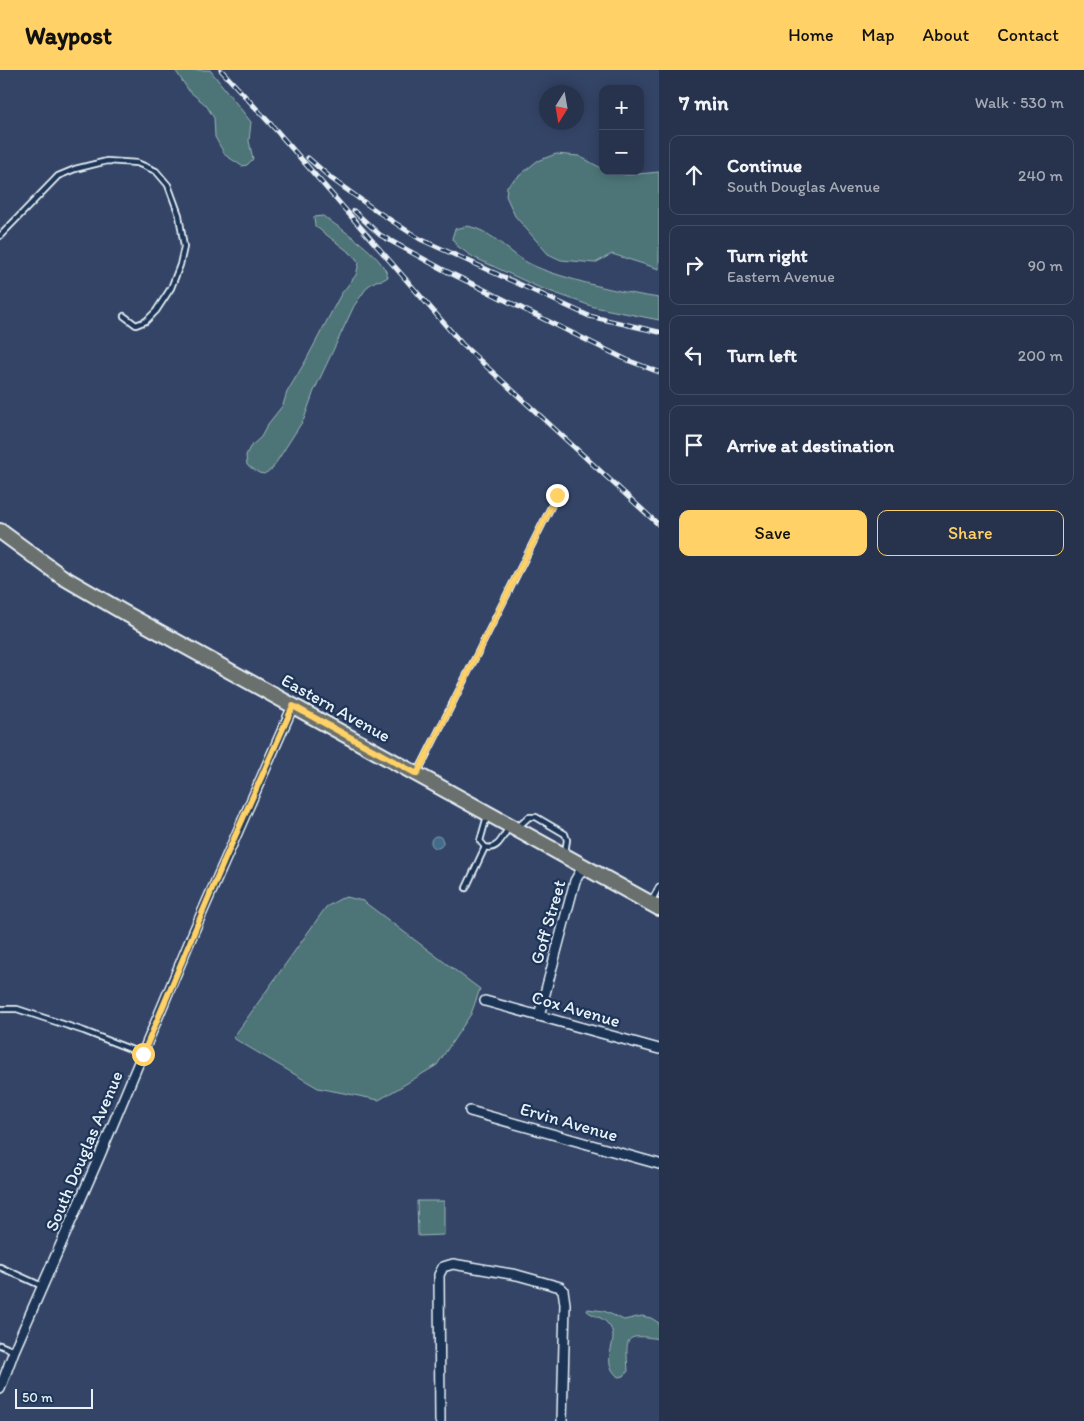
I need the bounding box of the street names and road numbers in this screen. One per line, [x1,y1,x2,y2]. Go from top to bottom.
street label: Eastern Avenue [278,669,394,747]
street label: Goff Street [526,877,571,967]
street label: Cox Avenue [529,986,623,1032]
street label: South Douglas Avenue [40,1067,128,1235]
street label: Ervin Avenue [518,1098,620,1146]

